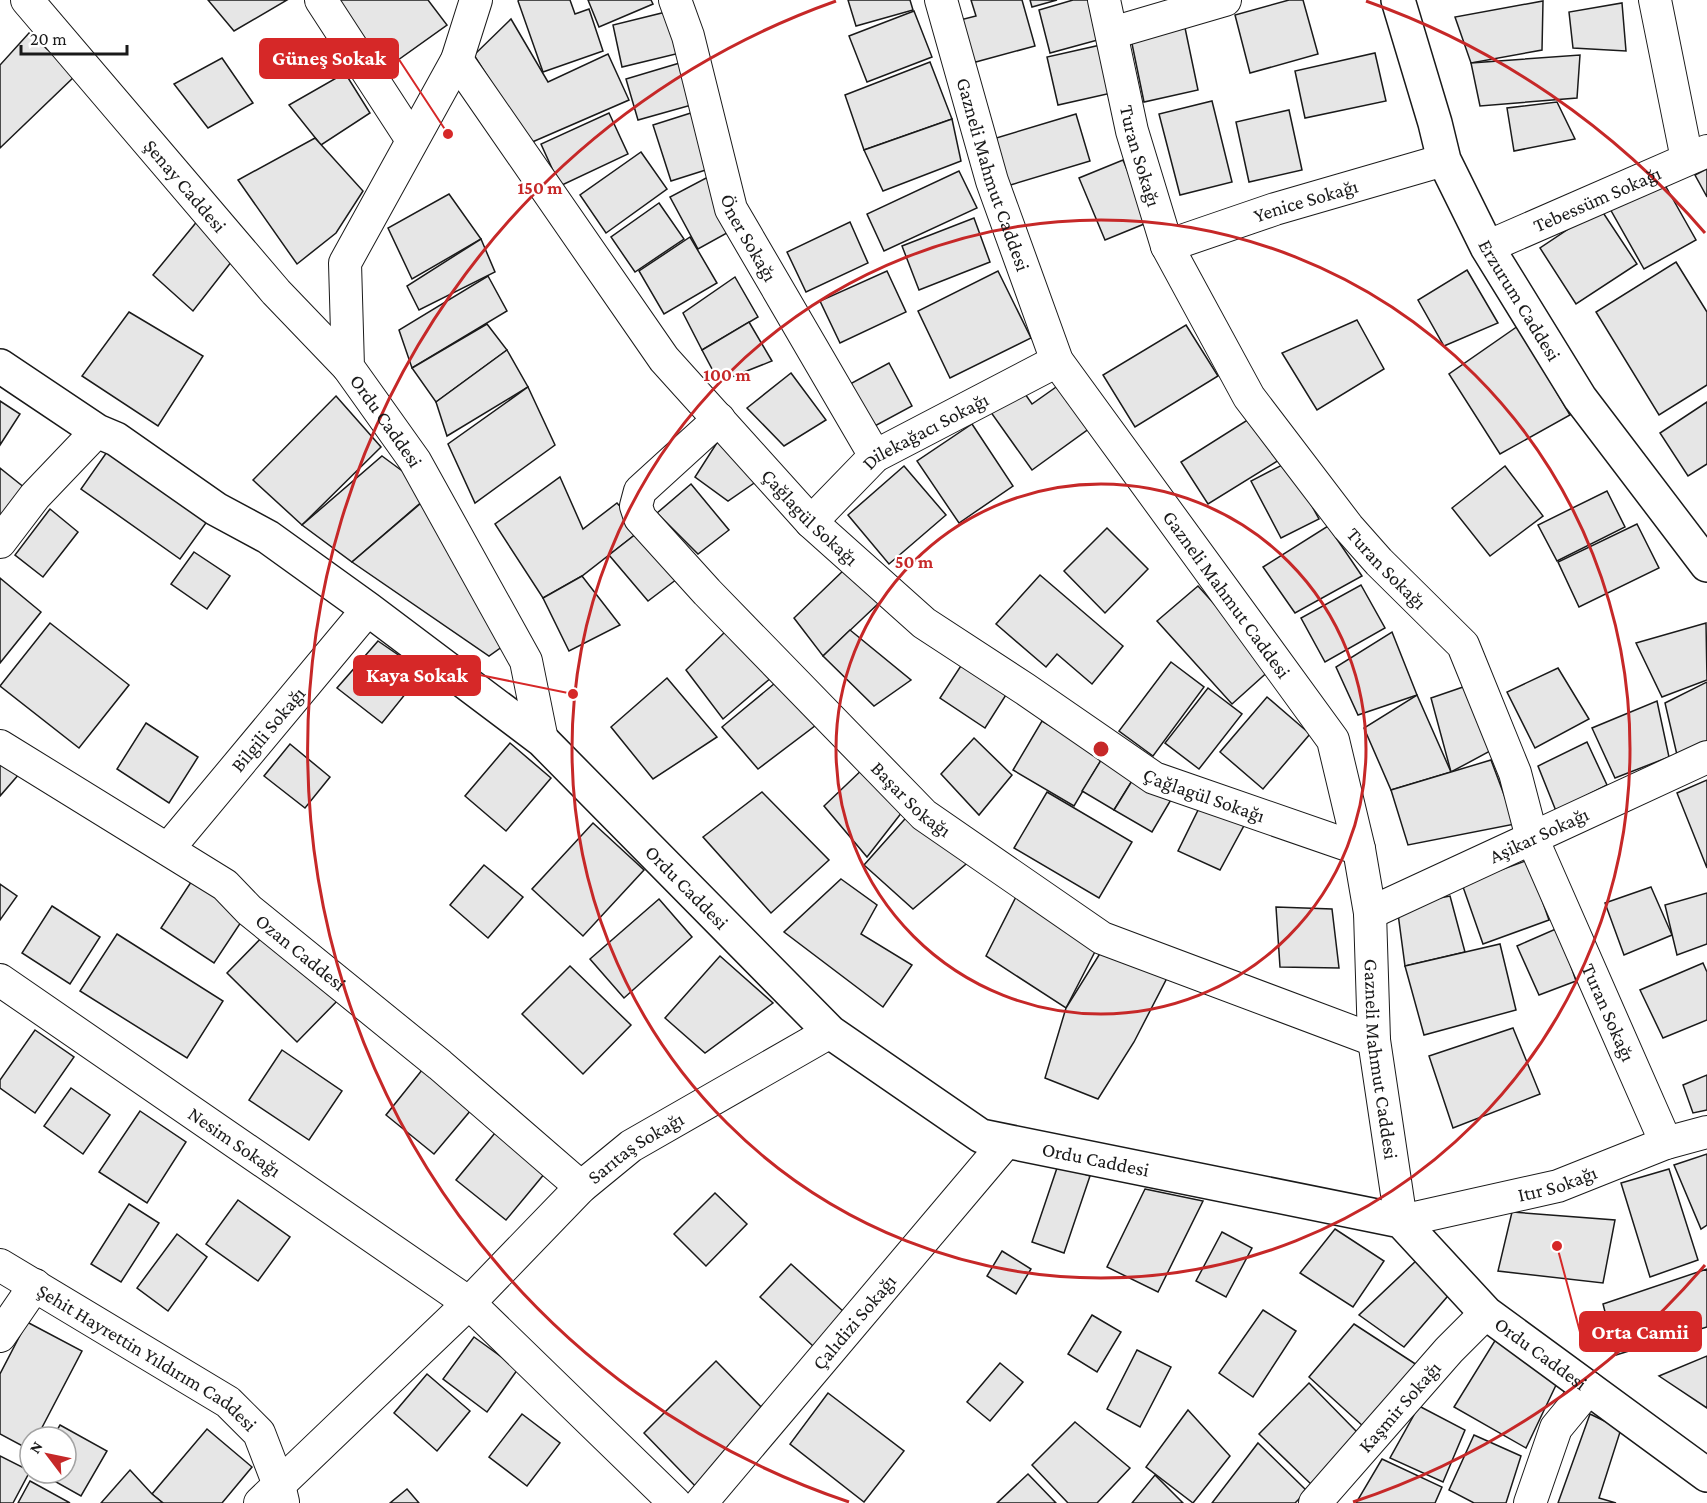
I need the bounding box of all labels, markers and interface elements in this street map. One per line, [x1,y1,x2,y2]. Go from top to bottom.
scale bar [21,18,128,56]
text: 20 m [30,29,67,49]
callout: Güneş Sokak [260,39,398,78]
text: Güneş Sokak [272,46,387,70]
street label: Gazneli Mahmut Caddesi [952,75,1035,274]
street label: Turan Sokağı [1116,103,1165,209]
street label: Şenay Caddesi [139,135,231,237]
street label: Tebessüm Sokağı [1530,162,1664,236]
street label: Yenice Sokağı [1251,175,1360,227]
text: 150 m [517,178,563,198]
street label: Öner Sokağı [717,192,782,285]
street label: Erzurum Caddesi [1474,236,1565,365]
text: 100 m [703,365,751,385]
street label: Ordu Caddesi [346,370,427,471]
street label: Dilekağacı Sokağı [857,388,992,474]
street label: Çağlagül Sokağı [757,464,863,570]
street label: Gazneli Mahmut Caddesi [1159,506,1295,682]
street label: Turan Sokağı [1343,523,1431,614]
text: 50 m [895,552,934,572]
callout: Kaya Sokak [354,656,480,695]
text: Kaya Sokak [366,663,469,687]
street label: Bilgili Sokağı [226,682,309,776]
centre of rings [1091,739,1111,759]
street label: Başar Sokağı [867,757,955,841]
street label: Çağlagül Sokağı [1138,763,1268,827]
street label: Aşikar Sokağı [1486,802,1592,867]
street label: Ordu Caddesi [641,841,733,933]
street label: Ozan Caddesi [251,909,350,995]
street label: Gazneli Mahmut Caddesi [1360,958,1403,1161]
street label: Turan Sokağı [1577,960,1640,1065]
street label: Nesim Sokağı [184,1102,285,1181]
street label: Sarıtaş Sokağı [583,1107,687,1188]
street label: Ordu Caddesi [1040,1138,1151,1181]
street label: Itır Sokağı [1516,1161,1600,1206]
street label: Çalıdizi Sokağı [808,1270,900,1375]
street label: Şehit Hayrettin Yıldırım Caddesi [33,1279,262,1436]
street label: Ordu Caddesi [1491,1312,1591,1394]
callout: Orta Camii [1580,1312,1701,1351]
text: Orta Camii [1591,1320,1689,1344]
street label: Kaşmir Sokağı [1354,1357,1445,1457]
north arrow [18,1425,78,1485]
text: N [26,1438,46,1456]

